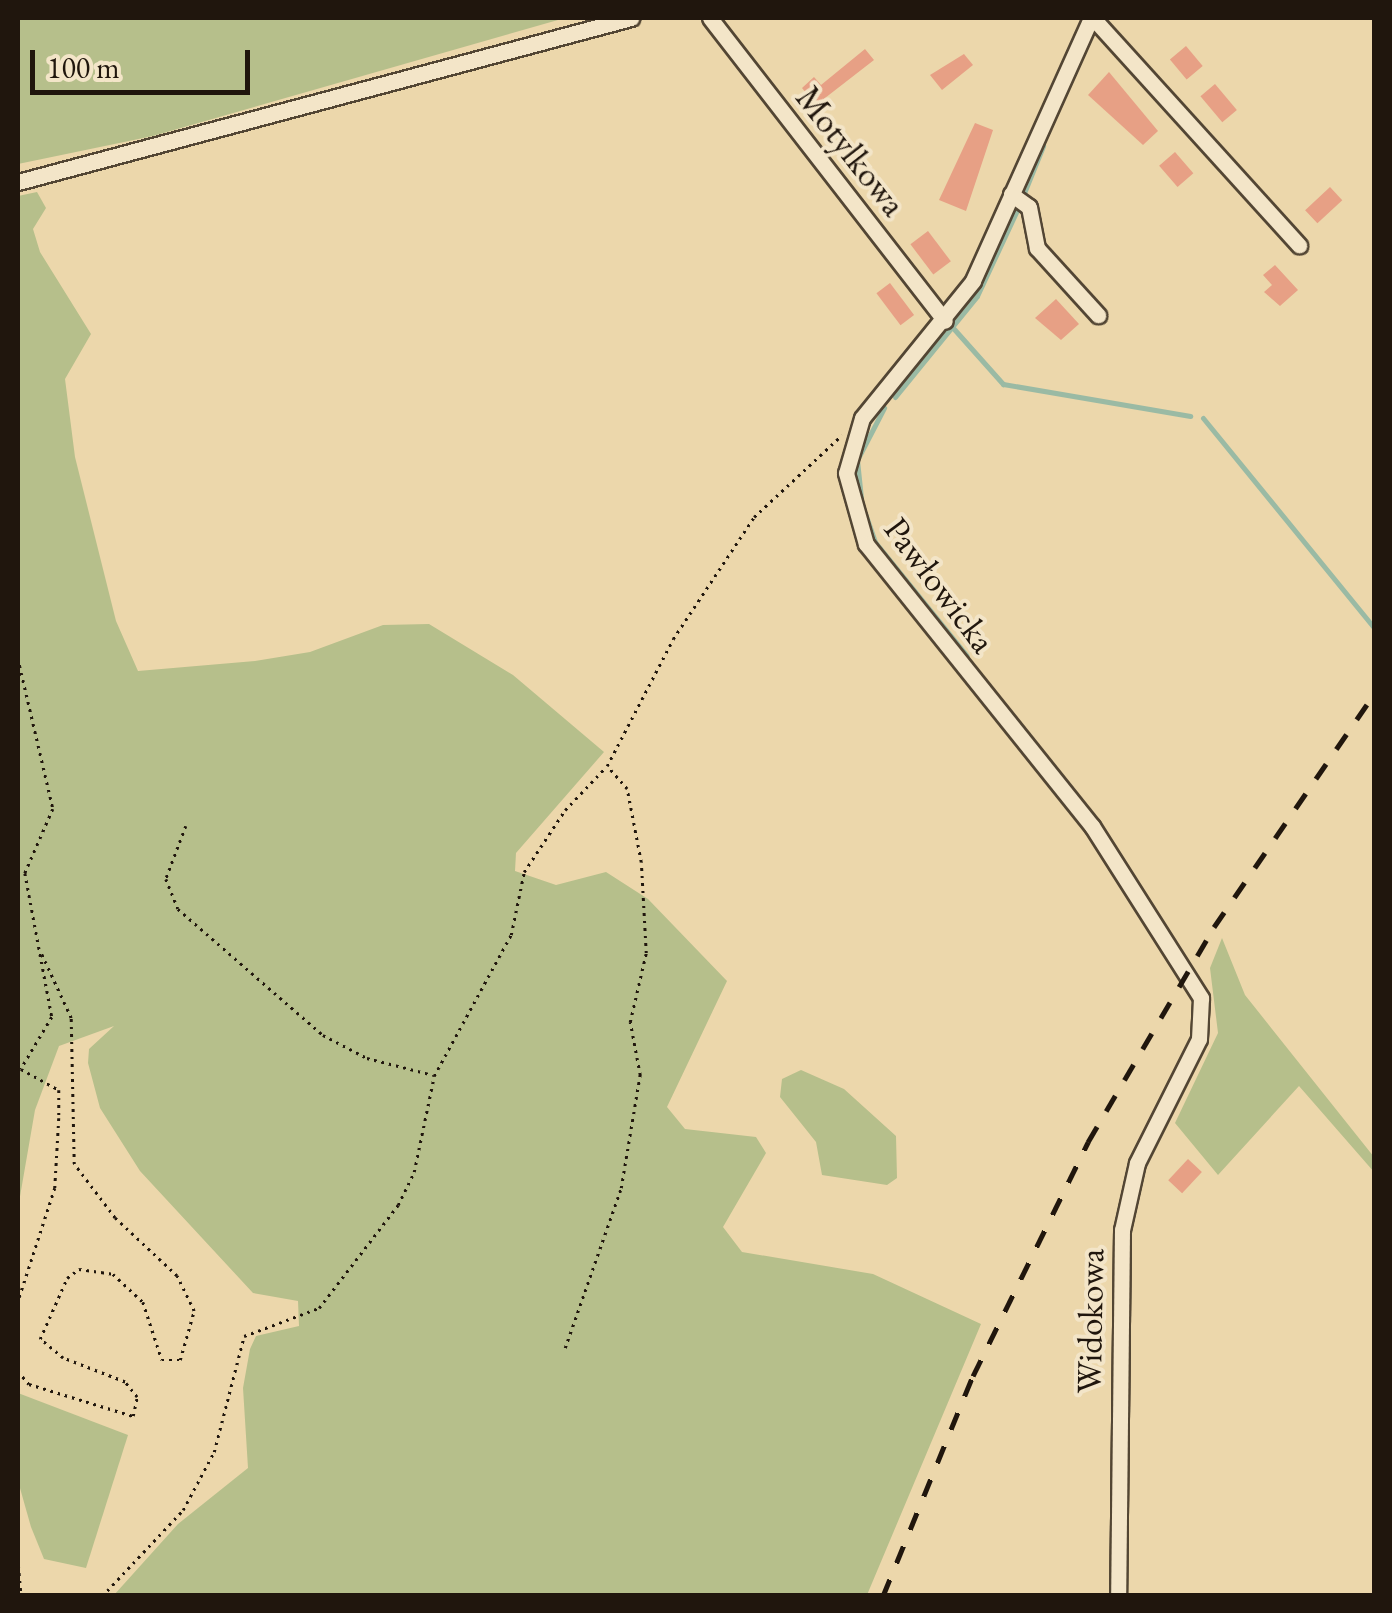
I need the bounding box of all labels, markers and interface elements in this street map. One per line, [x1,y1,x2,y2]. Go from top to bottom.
scale bar [35,30,255,92]
text: 100 m [47,48,120,87]
street label: Motylkowa [787,78,915,224]
street label: Pawłowicka [876,509,1004,661]
street label: Widokowa [1068,1248,1112,1394]

